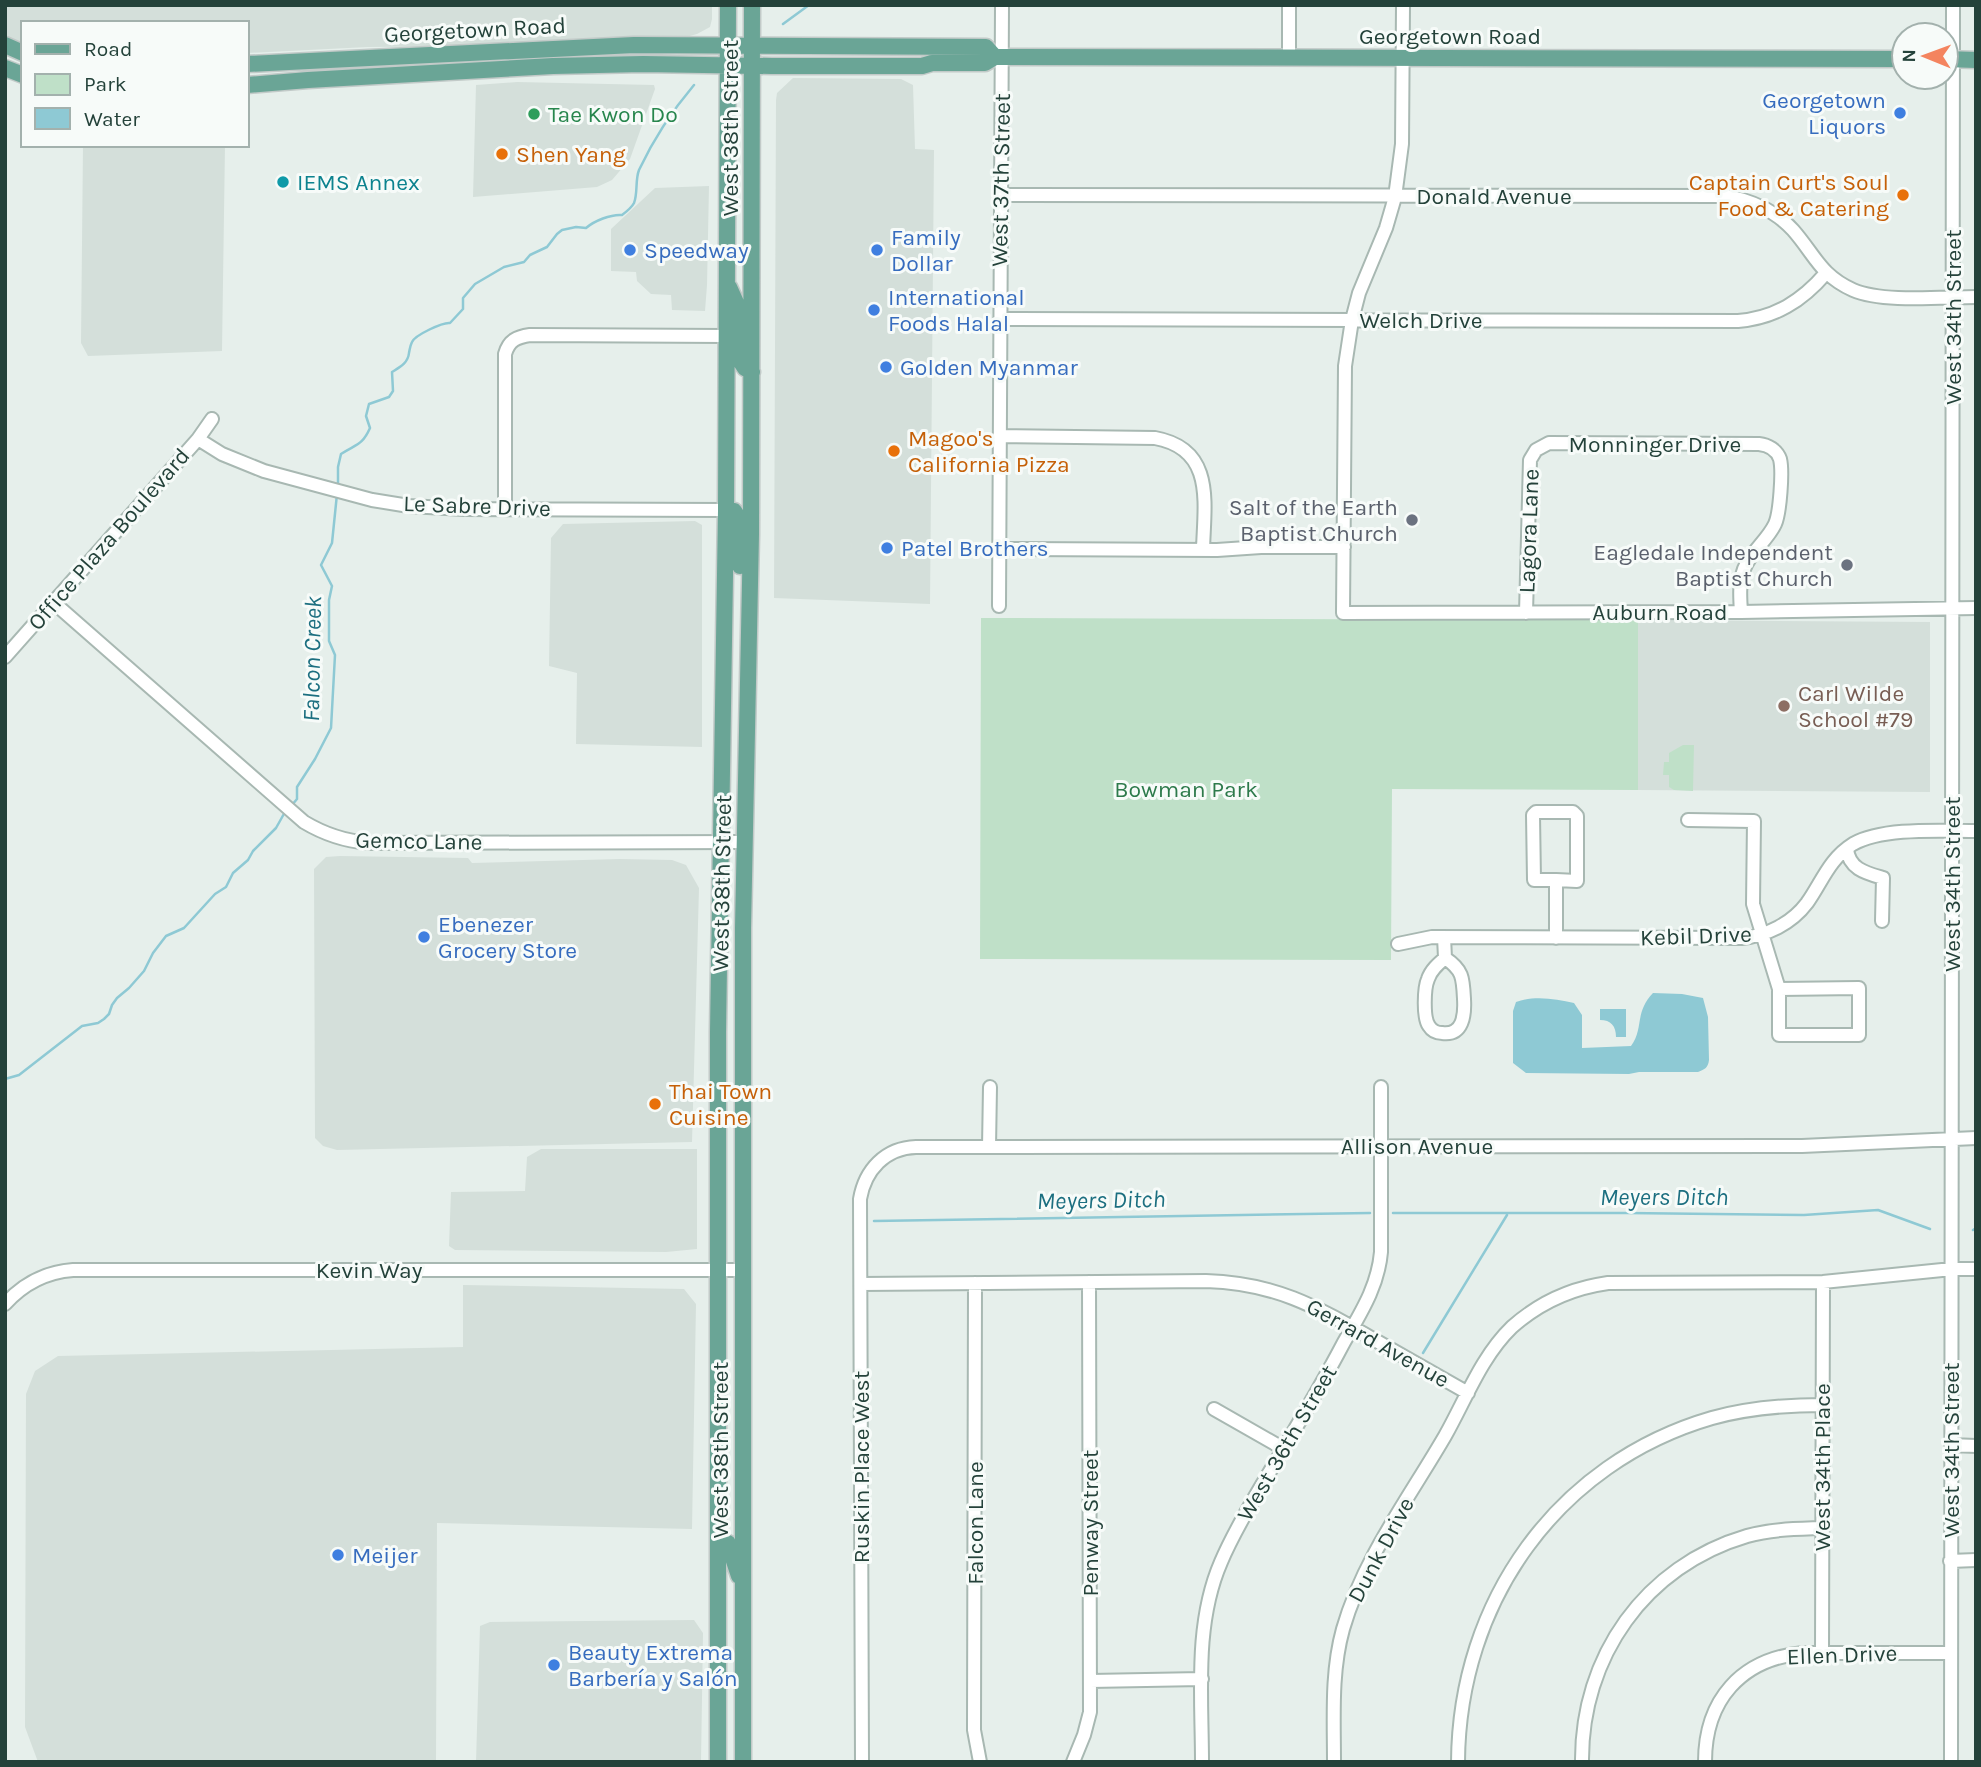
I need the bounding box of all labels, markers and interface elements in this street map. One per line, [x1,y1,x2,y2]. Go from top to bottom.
street label: Georgetown Road [383,12,567,48]
legend [21,21,248,147]
north arrow [1890,21,1960,91]
street label: Georgetown Road [1359,23,1541,50]
text: Road [84,37,132,61]
street label: West 38th Street [717,39,744,216]
text: N [1898,49,1920,63]
text: Park [84,72,127,96]
place label: Georgetown Liquors [1762,87,1886,140]
street label: West 37th Street [986,93,1016,267]
place label: Tae Kwon Do [548,101,678,128]
marker: Georgetown Liquors [1892,105,1908,121]
marker: Tae Kwon Do [526,106,542,122]
text: Water [84,107,140,131]
place label: Shen Yang [516,141,626,168]
marker: Shen Yang [494,146,510,162]
place label: IEMS Annex [297,169,420,196]
place label: Captain Curt's Soul Food & Catering [1689,169,1889,222]
marker: IEMS Annex [275,174,291,190]
street label: Donald Avenue [1416,183,1572,210]
marker: Captain Curt's Soul Food & Catering [1895,187,1911,203]
place label: Family Dollar [891,224,961,277]
street label: West 34th Street [1940,229,1967,405]
place label: Speedway [644,237,749,264]
marker: Speedway [622,242,638,258]
marker: Family Dollar [869,242,885,258]
place label: International Foods Halal [888,284,1025,337]
marker: International Foods Halal [866,302,882,318]
street label: Welch Drive [1359,307,1483,334]
place label: Golden Myanmar [900,354,1079,381]
marker: Golden Myanmar [878,359,894,375]
place label: Magoo's California Pizza [908,425,1070,478]
street label: Monninger Drive [1569,431,1741,458]
street label: Office Plaza Boulevard [22,442,196,636]
marker: Magoo's California Pizza [886,443,902,459]
street label: Lagora Lane [1513,468,1545,594]
street label: Le Sabre Drive [403,490,551,522]
place label: Salt of the Earth Baptist Church [1229,494,1398,547]
marker: Salt of the Earth Baptist Church [1404,512,1420,528]
place label: Patel Brothers [901,535,1049,562]
place label: Eagledale Independent Baptist Church [1593,539,1833,592]
marker: Patel Brothers [879,540,895,556]
marker: Eagledale Independent Baptist Church [1839,557,1855,573]
water label: Falcon Creek [297,595,327,722]
street label: Auburn Road [1592,599,1728,626]
place label: Carl Wilde School #79 [1798,680,1913,733]
marker: Carl Wilde School #79 [1776,698,1792,714]
park label: Bowman Park [1114,776,1258,803]
street label: West 38th Street [707,794,737,972]
street label: West 34th Street [1939,796,1966,972]
street label: Gemco Lane [355,826,483,856]
place label: Ebenezer Grocery Store [438,911,577,964]
street label: Kebil Drive [1640,921,1752,951]
marker: Ebenezer Grocery Store [416,929,432,945]
place label: Thai Town Cuisine [669,1078,772,1131]
marker: Thai Town Cuisine [647,1096,663,1112]
street label: Allison Avenue [1341,1133,1493,1160]
water label: Meyers Ditch [1600,1183,1728,1211]
water label: Meyers Ditch [1036,1185,1166,1215]
street label: Kevin Way [316,1257,423,1284]
street label: Gerrard Avenue [1302,1293,1454,1393]
street label: West 36th Street [1231,1360,1343,1526]
street label: West 38th Street [707,1361,734,1538]
street label: West 34th Street [1938,1362,1965,1538]
street label: Ruskin Place West [848,1370,875,1563]
street label: West 34th Place [1809,1383,1836,1551]
street label: Penway Street [1077,1449,1104,1597]
street label: Falcon Lane [962,1461,989,1585]
street label: Dunk Drive [1342,1493,1420,1607]
place label: Meijer [352,1542,418,1569]
marker: Meijer [330,1547,346,1563]
place label: Beauty Extrema Barbería y Salón [568,1639,738,1692]
street label: Ellen Drive [1786,1640,1898,1670]
marker: Beauty Extrema Barbería y Salón [546,1657,562,1673]

